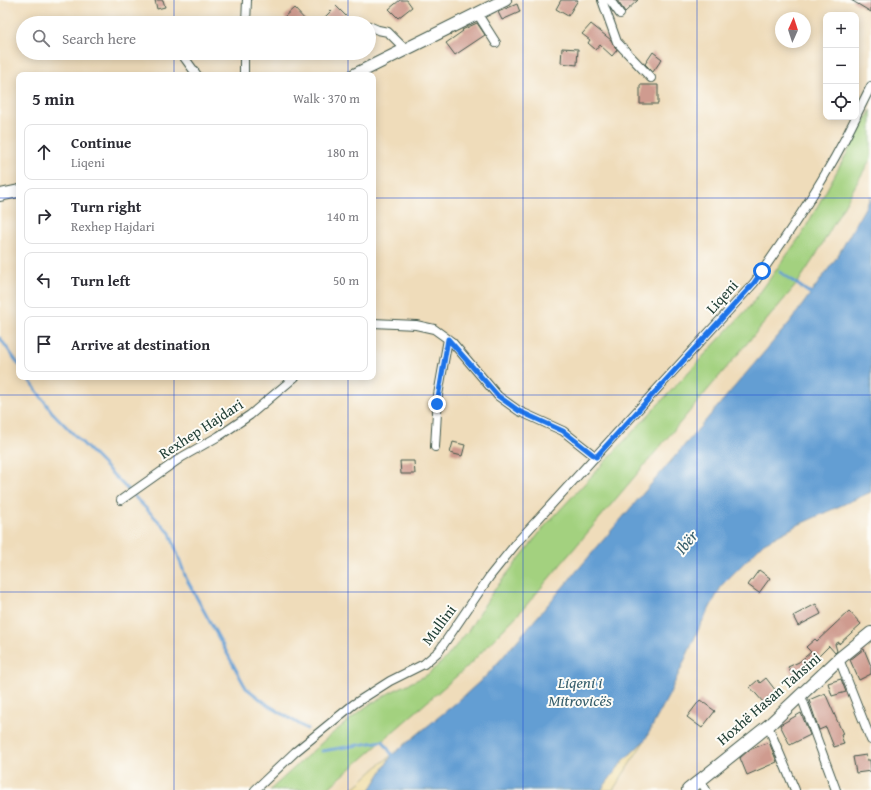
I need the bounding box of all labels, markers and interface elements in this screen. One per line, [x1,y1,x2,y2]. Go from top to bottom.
north arrow [775,12,811,48]
map controls [823,12,859,120]
button: + [823,12,859,48]
search box [16,16,376,60]
icon: search [30,27,52,49]
text: Search here [62,28,136,49]
button: − [823,48,859,84]
button: locate [823,84,859,120]
text: 5 min [32,86,74,111]
text: Walk · 370 m [293,89,360,108]
text: Continue [71,132,132,153]
icon: ahead [33,141,55,163]
text: 180 m [327,143,359,162]
text: Liqeni [71,153,105,172]
text: Turn right [71,196,142,217]
icon: right [33,205,55,227]
text: 140 m [327,207,359,226]
text: Rexhep Hajdari [71,217,155,236]
route start [753,262,771,280]
icon: left [33,269,55,291]
text: Turn left [71,270,130,291]
text: 50 m [333,271,359,290]
street label: Liqeni [701,275,743,318]
icon: arrive [33,333,55,355]
text: Arrive at destination [71,334,210,355]
street label: Rexhep Hajdari [155,393,247,464]
route end [428,395,446,413]
water label: Ibër [669,524,704,559]
street label: Mullini [416,600,461,649]
street label: Hoxhë Hasan Tahsini [712,648,825,750]
water label: Liqeni i Mitrovicës [548,670,612,712]

